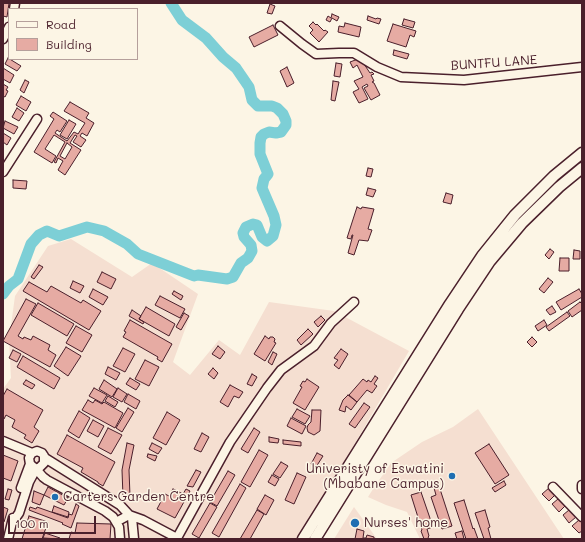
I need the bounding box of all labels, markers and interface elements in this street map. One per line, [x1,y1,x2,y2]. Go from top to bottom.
legend [8,8,138,60]
text: Road [46,16,76,32]
text: Building [46,36,92,52]
street label: BUNTFU LANE [450,52,538,74]
place label: Univeristy of Eswatini (Mbabane Campus) [306,461,444,492]
marker: Univeristy of Eswatini (Mbabane Campus) [447,471,457,481]
place label: Carters Garden Centre [63,489,214,505]
marker: Carters Garden Centre [50,492,60,502]
scale bar [10,508,98,534]
text: 100 m [15,515,49,531]
place label: Nurses' home [364,515,448,531]
marker: Nurses' home [349,517,361,529]

